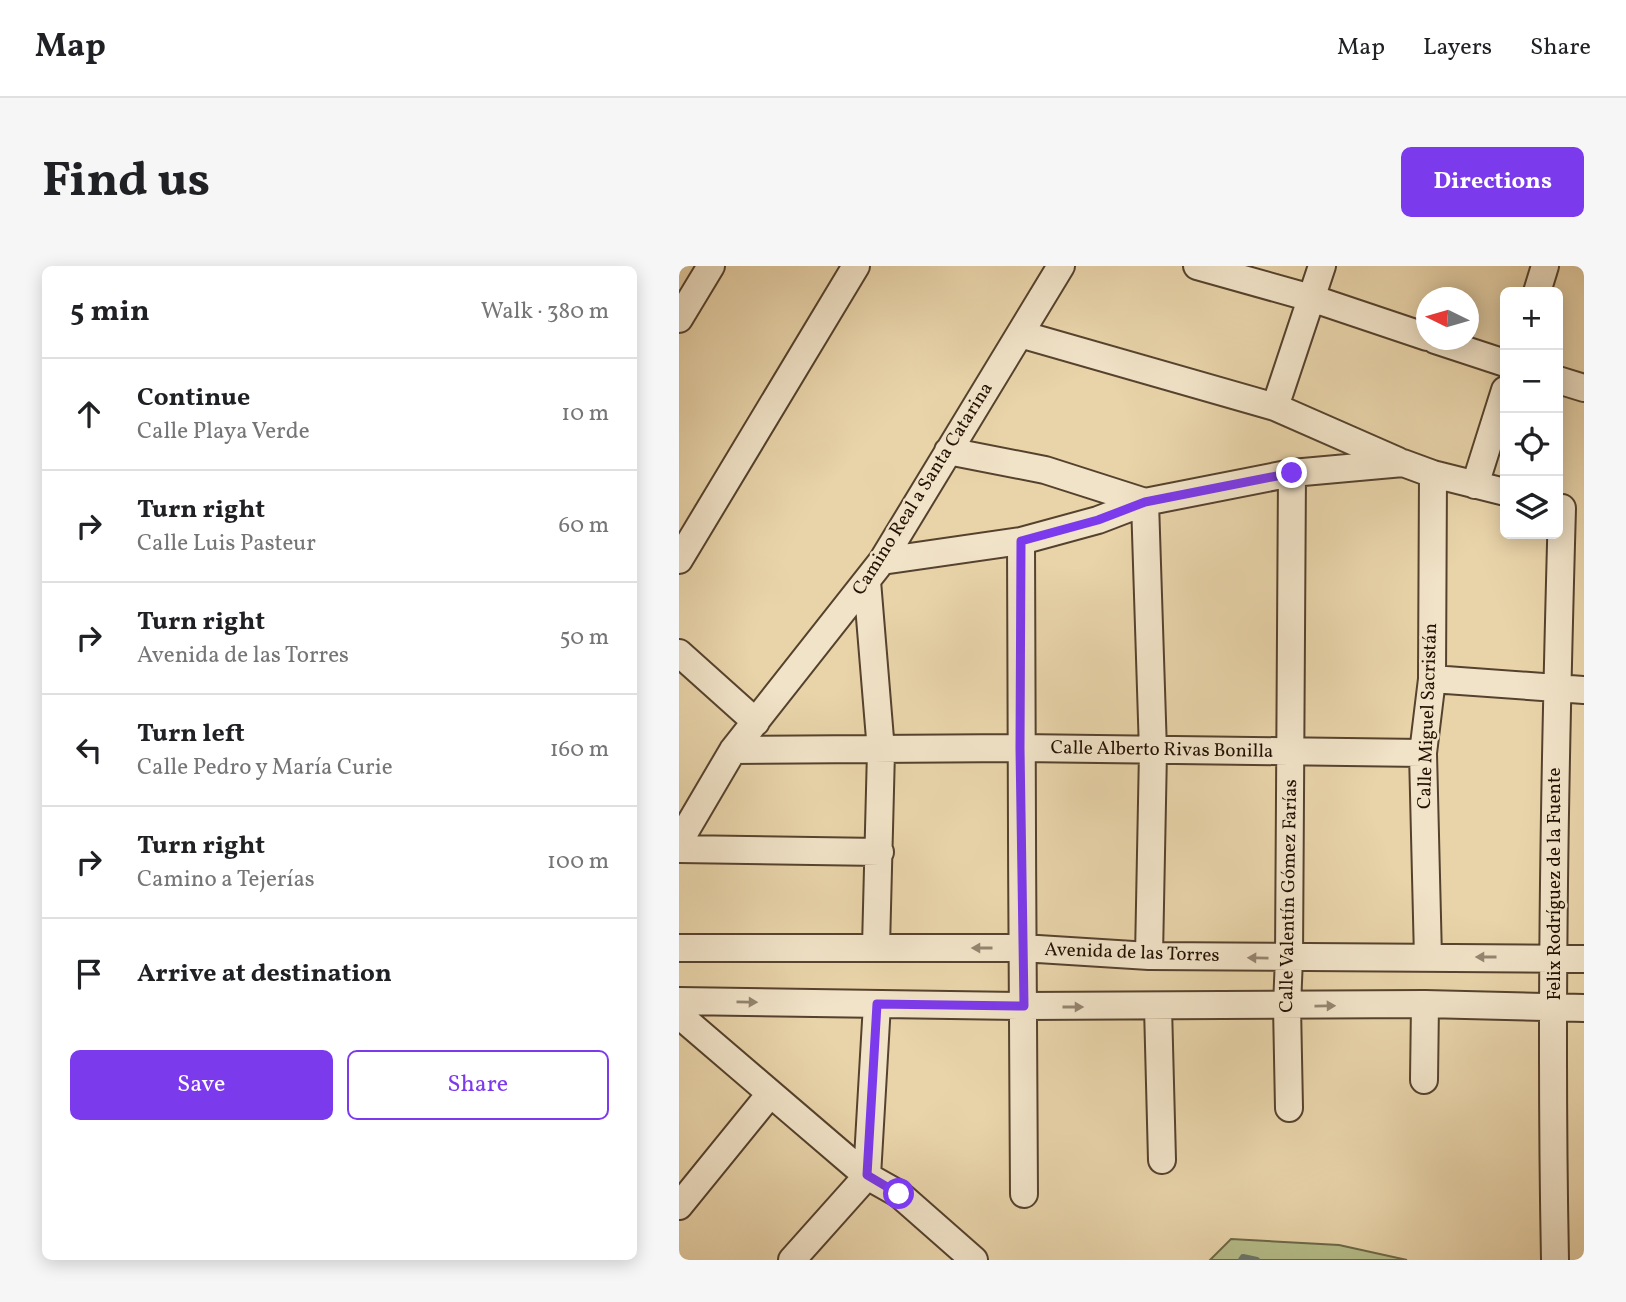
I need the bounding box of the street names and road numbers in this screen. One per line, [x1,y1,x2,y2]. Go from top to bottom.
street label: Camino Real a Santa Catarina [847,377,999,601]
street label: Calle Miguel Sacristán [1412,623,1444,809]
street label: Calle Alberto Rivas Bonilla [1050,735,1274,765]
street label: Felix Rodríguez de la Fuente [1542,768,1568,1000]
street label: Calle Valentín Gómez Farías [1274,779,1304,1013]
street label: Avenida de las Torres [1044,937,1220,969]

